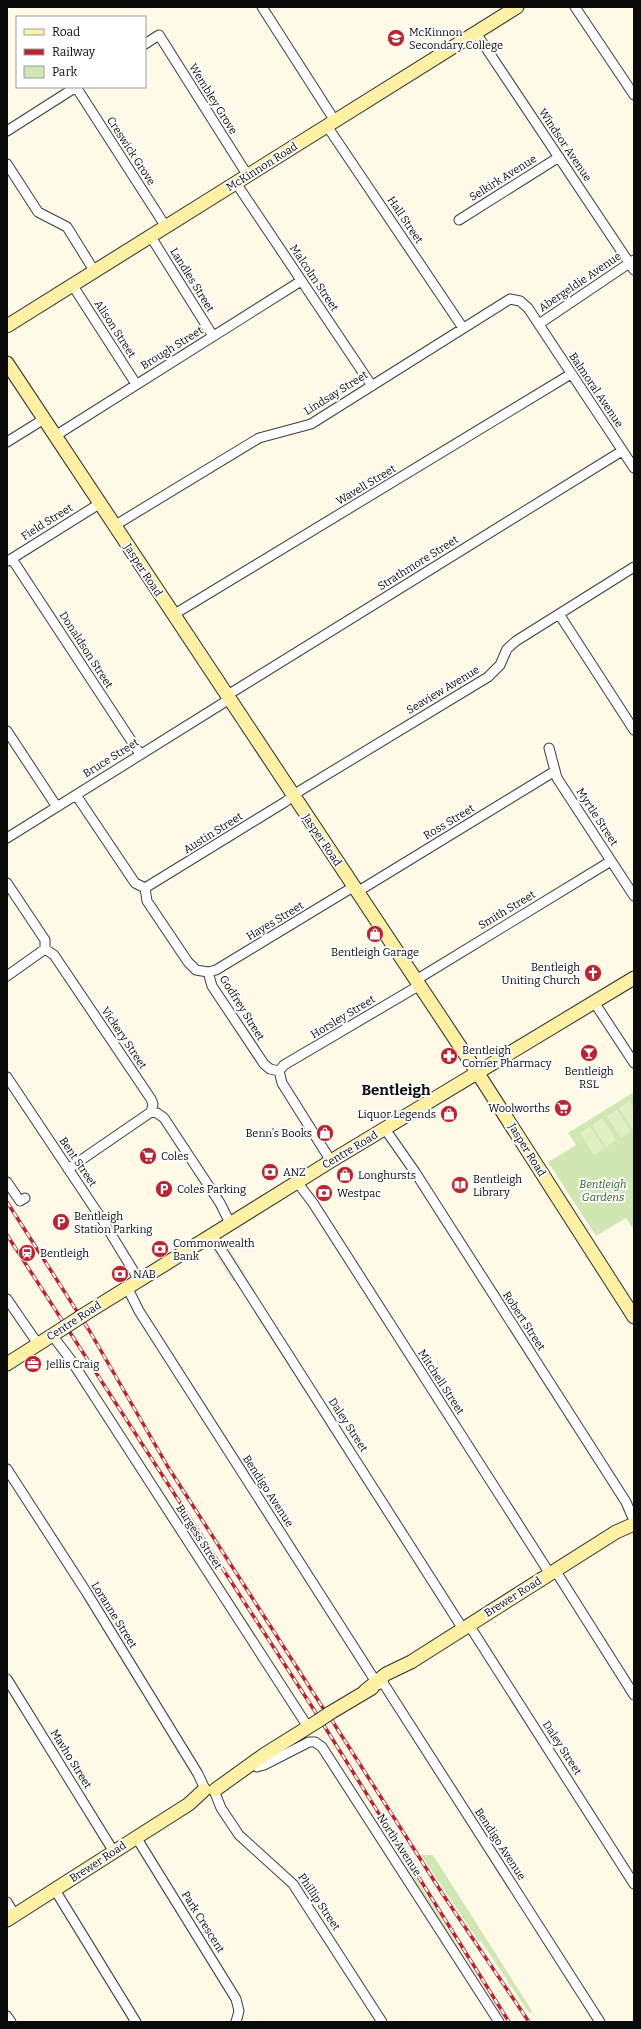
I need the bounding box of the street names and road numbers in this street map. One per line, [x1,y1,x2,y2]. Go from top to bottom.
street label: Wembley Grove [186,61,240,137]
street label: Windsor Avenue [536,106,594,184]
street label: Creswick Grove [104,114,158,188]
street label: McKinnon Road [224,140,300,194]
street label: Selkirk Avenue [467,152,539,204]
street label: Hall Street [384,194,426,246]
street label: Malcolm Street [287,242,341,314]
street label: Landles Street [167,246,217,314]
street label: Abergeldie Avenue [536,250,624,314]
street label: Alison Street [92,298,138,360]
street label: Brough Street [139,324,205,372]
street label: Balmoral Avenue [566,350,626,430]
street label: Lindsay Street [302,368,370,418]
street label: Wavell Street [334,462,398,508]
street label: Field Street [19,501,75,543]
street label: Strathmore Street [375,533,461,593]
street label: Jasper Road [121,540,165,599]
street label: Donaldson Street [56,609,116,691]
street label: Seaview Avenue [404,663,482,717]
street label: Bruce Street [81,736,141,780]
street label: Myrtle Street [573,786,621,848]
street label: Ross Street [421,802,477,842]
street label: Austin Street [181,810,245,856]
street label: Jasper Road [299,811,344,869]
street label: Smith Street [476,888,538,932]
street label: Hayes Street [244,899,306,943]
street label: Godfrey Street [217,973,267,1043]
street label: Horsley Street [308,993,378,1041]
street label: Vickery Street [99,1005,149,1071]
street label: Jasper Road [505,1120,549,1179]
street label: Centre Road [320,1128,381,1172]
street label: Bent Street [57,1135,99,1189]
street label: Robert Street [500,1289,548,1353]
street label: Centre Road [44,1298,104,1343]
street label: Mitchell Street [415,1347,467,1417]
street label: Daley Street [326,1396,370,1454]
street label: Bendigo Avenue [240,1453,296,1529]
street label: Burgess Street [173,1502,225,1572]
street label: Brewer Road [482,1574,544,1620]
street label: Loranne Street [88,1579,140,1651]
street label: Daley Street [540,1719,584,1777]
street label: Mavho Street [48,1727,94,1791]
street label: Bendigo Avenue [472,1806,528,1882]
street label: North Avenue [374,1812,424,1878]
street label: Brewer Road [67,1839,129,1885]
street label: Phillip Street [295,1871,343,1933]
street label: Park Crescent [179,1889,227,1955]

